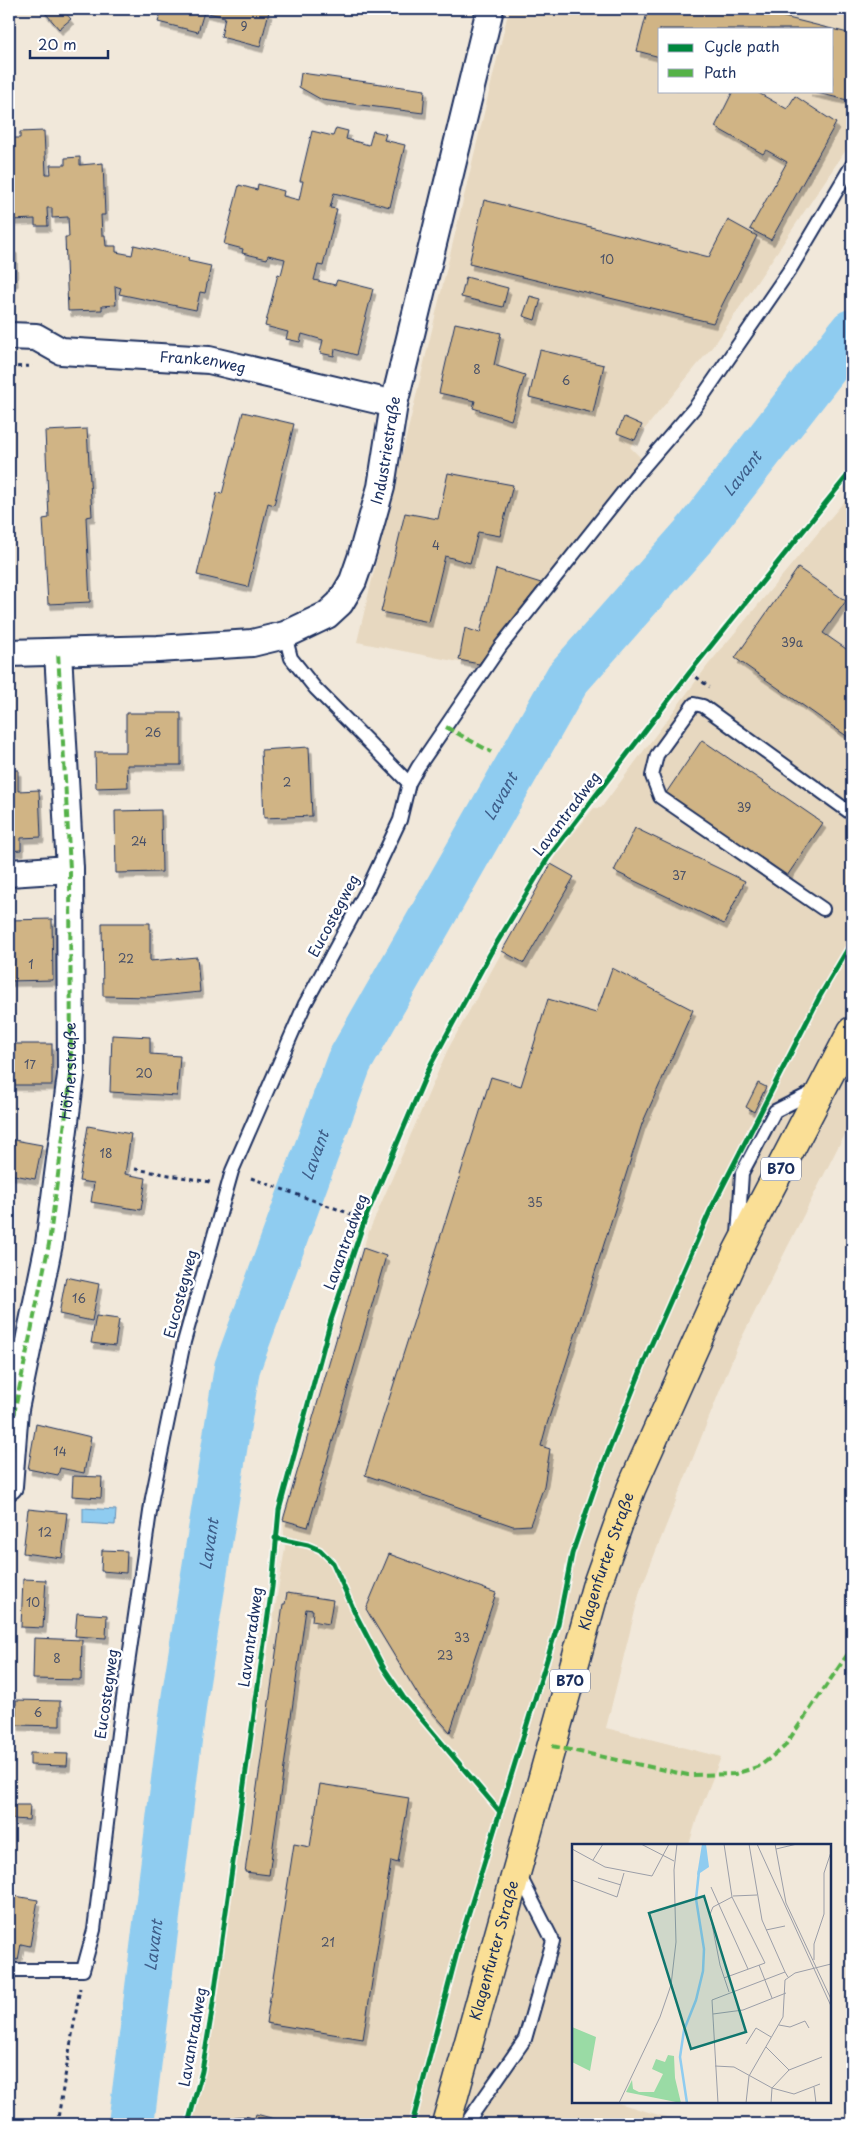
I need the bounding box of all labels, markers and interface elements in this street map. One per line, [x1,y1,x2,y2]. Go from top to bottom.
house number: 9 [240,17,248,35]
scale bar [30,28,108,60]
legend [658,28,834,92]
text: 20 m [38,32,77,55]
text: Cycle path [704,34,780,57]
text: Path [704,60,736,83]
house number: 10 [600,250,614,268]
street label: Frankenweg [159,344,249,378]
house number: 8 [473,360,481,378]
house number: 6 [562,371,570,389]
street label: Industriestraße [364,394,406,507]
water label: Lavant [716,443,768,501]
house number: 4 [432,536,440,554]
house number: 39a [781,633,804,651]
house number: 26 [145,723,161,741]
water label: Lavant [476,766,524,824]
street label: Lavantradweg [526,766,605,860]
house number: 2 [283,773,291,791]
house number: 39 [737,798,751,816]
house number: 24 [131,832,147,850]
house number: 37 [672,866,687,884]
street label: Eucostegweg [301,870,364,961]
house number: 22 [118,949,134,967]
house number: 1 [28,955,34,973]
street label: Höfnerstraße [52,1022,81,1121]
house number: 17 [24,1055,36,1073]
house number: 20 [135,1064,153,1082]
water label: Lavant [294,1124,335,1183]
house number: 18 [100,1144,112,1162]
road number: B70 [761,1158,801,1180]
street label: Lavantradweg [317,1190,373,1293]
house number: 35 [527,1193,543,1211]
street label: Eucostegweg [157,1247,202,1341]
house number: 16 [72,1289,86,1307]
house number: 14 [53,1442,67,1460]
street label: Klagenfurter Straße [571,1489,639,1633]
water label: Lavant [192,1514,224,1571]
house number: 12 [38,1523,52,1541]
street label: Lavantradweg [231,1585,268,1688]
house number: 10 [26,1593,40,1611]
house number: 33 [454,1628,470,1646]
house number: 23 [437,1646,453,1664]
street label: Eucostegweg [88,1647,123,1740]
house number: 8 [53,1649,61,1667]
road number: B70 [550,1670,590,1692]
house number: 6 [34,1703,42,1721]
inset map [572,1844,831,2103]
street label: Klagenfurter Straße [462,1878,524,2023]
water label: Lavant [137,1916,168,1972]
house number: 21 [321,1933,335,1951]
street label: Lavantradweg [171,1985,212,2088]

